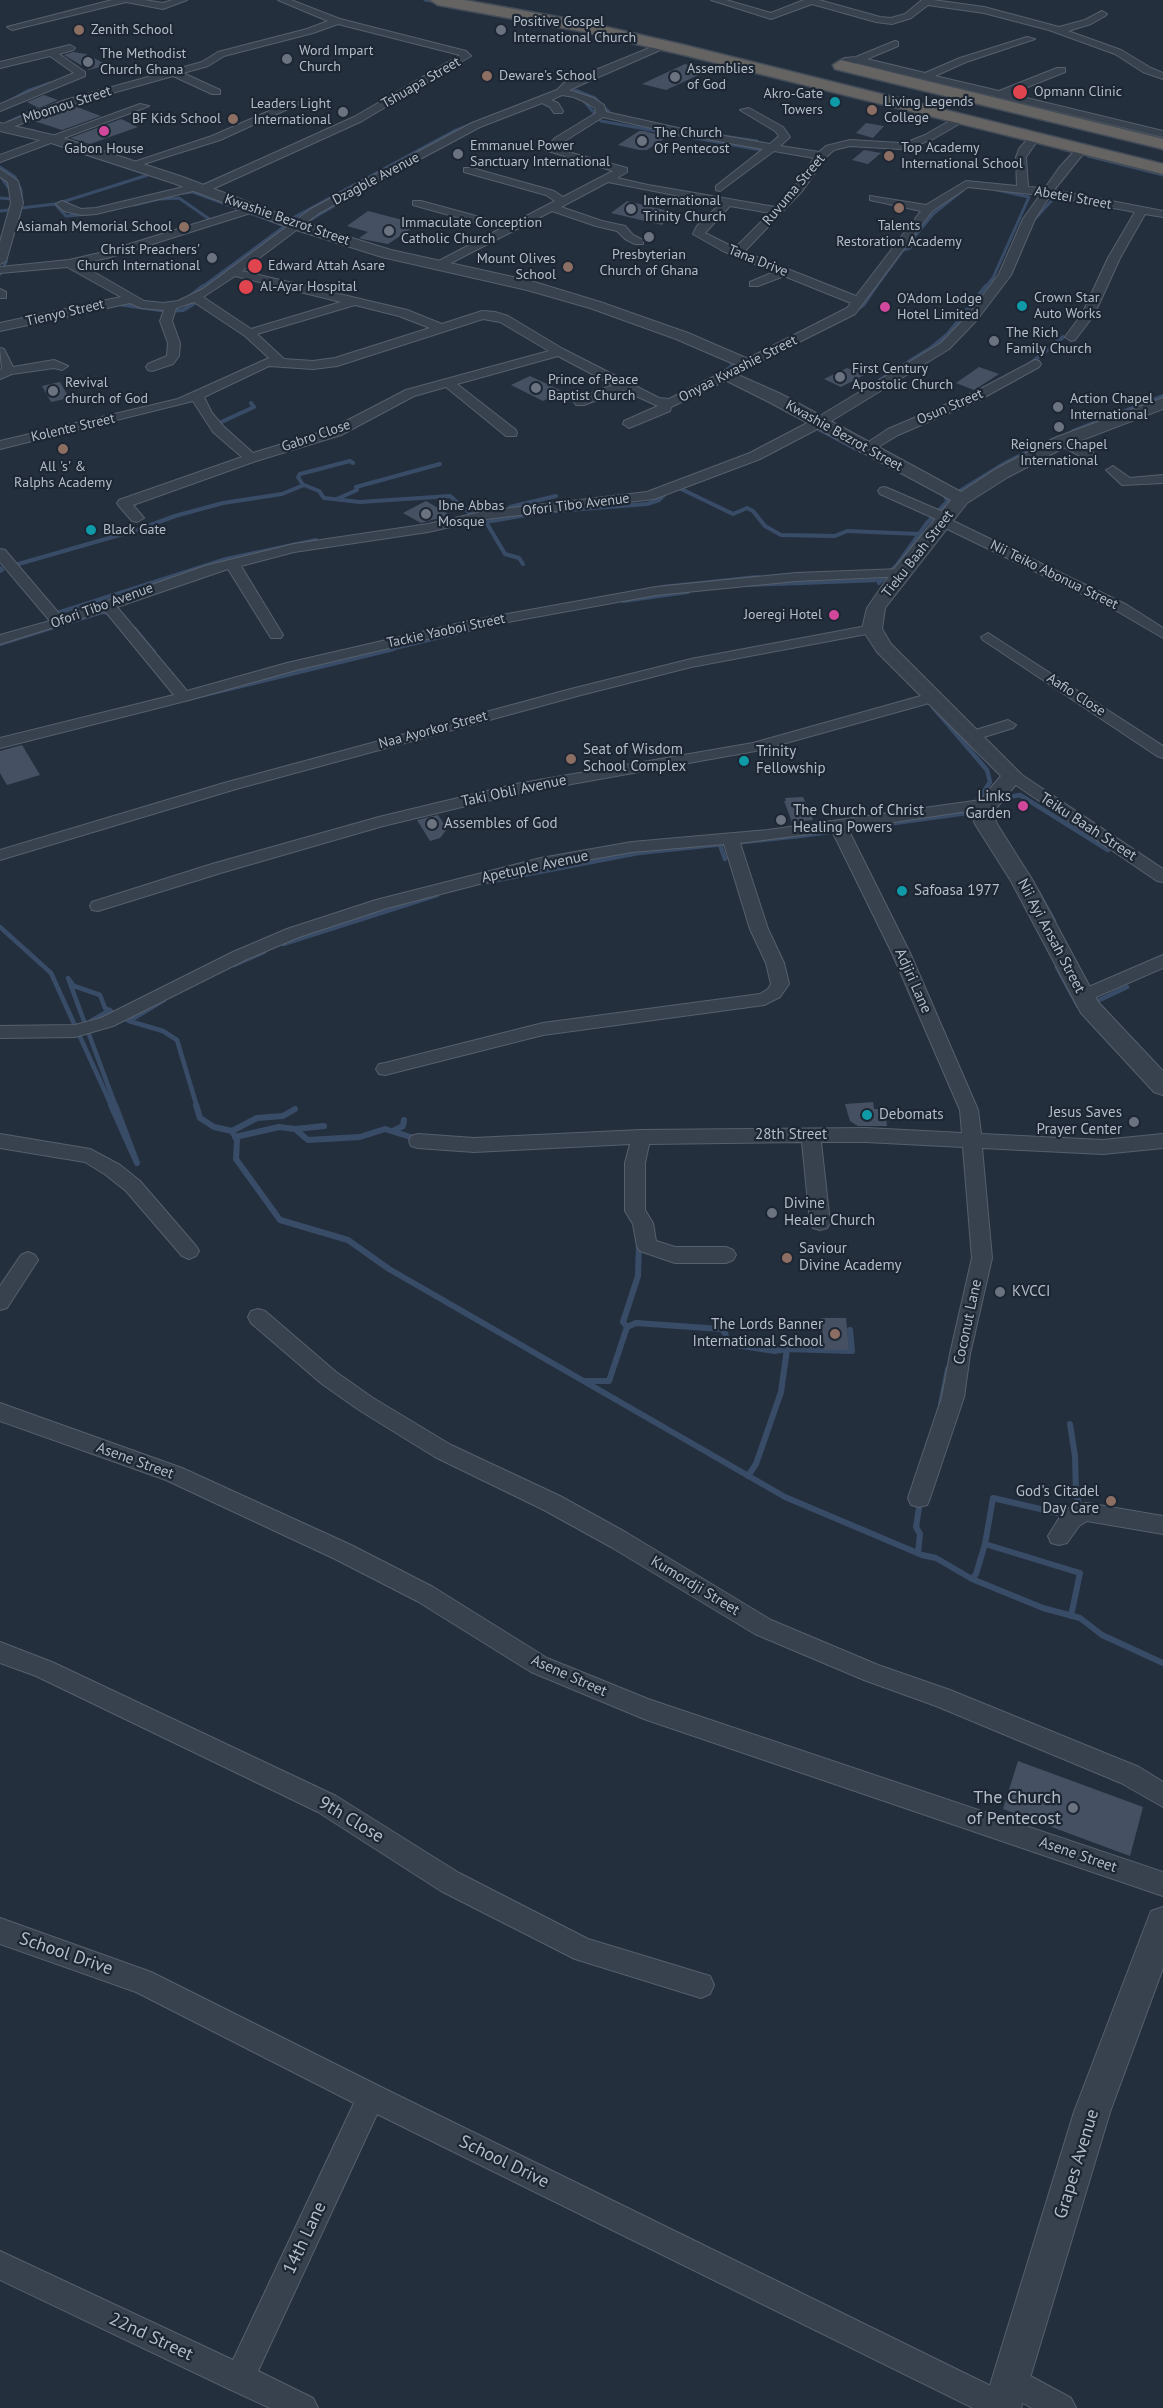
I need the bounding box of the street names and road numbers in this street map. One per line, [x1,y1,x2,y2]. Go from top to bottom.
street label: Tshuapa Street [379,54,463,112]
street label: Mbomou Street [21,83,113,127]
street label: Dzagble Avenue [330,149,422,209]
street label: Ruvuma Street [759,151,829,229]
street label: Abetei Street [1033,183,1113,213]
street label: Kwashie Bezrot Street [222,191,352,249]
street label: Tana Drive [726,241,790,281]
street label: Tienyo Street [24,296,106,330]
street label: Onyaa Kwashie Street [676,332,800,406]
street label: Osun Street [914,386,986,428]
street label: Kwashie Bezrot Street [783,397,905,475]
street label: Kolente Street [29,410,117,446]
street label: Gabro Close [279,416,353,456]
street label: Ofori Tibo Avenue [522,490,630,520]
street label: Tieku Baah Street [879,507,957,601]
street label: Nii Teiko Abonua Street [987,537,1121,613]
street label: Ofori Tibo Avenue [49,580,155,632]
street label: Tackie Yaoboi Street [385,610,507,652]
street label: Aafio Close [1044,670,1108,720]
street label: Naa Ayorkor Street [377,707,489,753]
street label: Taki Obli Avenue [460,771,568,811]
street label: Teiku Baah Street [1036,789,1140,865]
street label: Apetuple Avenue [480,847,590,887]
street label: Nii Ayi Ansah Street [1013,876,1089,996]
street label: Adjiri Lane [891,946,935,1016]
street label: 28th Street [755,1126,827,1144]
street label: Coconut Lane [950,1278,986,1366]
street label: Asene Street [94,1439,176,1483]
street label: Kumordji Street [647,1552,743,1620]
street label: Asene Street [528,1651,610,1701]
street label: 9th Close [314,1792,388,1848]
street label: Asene Street [1037,1833,1119,1877]
street label: School Drive [17,1928,115,1980]
street label: Grapes Avenue [1050,2107,1104,2221]
street label: School Drive [456,2131,552,2193]
street label: 14th Lane [279,2198,331,2278]
street label: 22nd Street [106,2308,196,2366]

